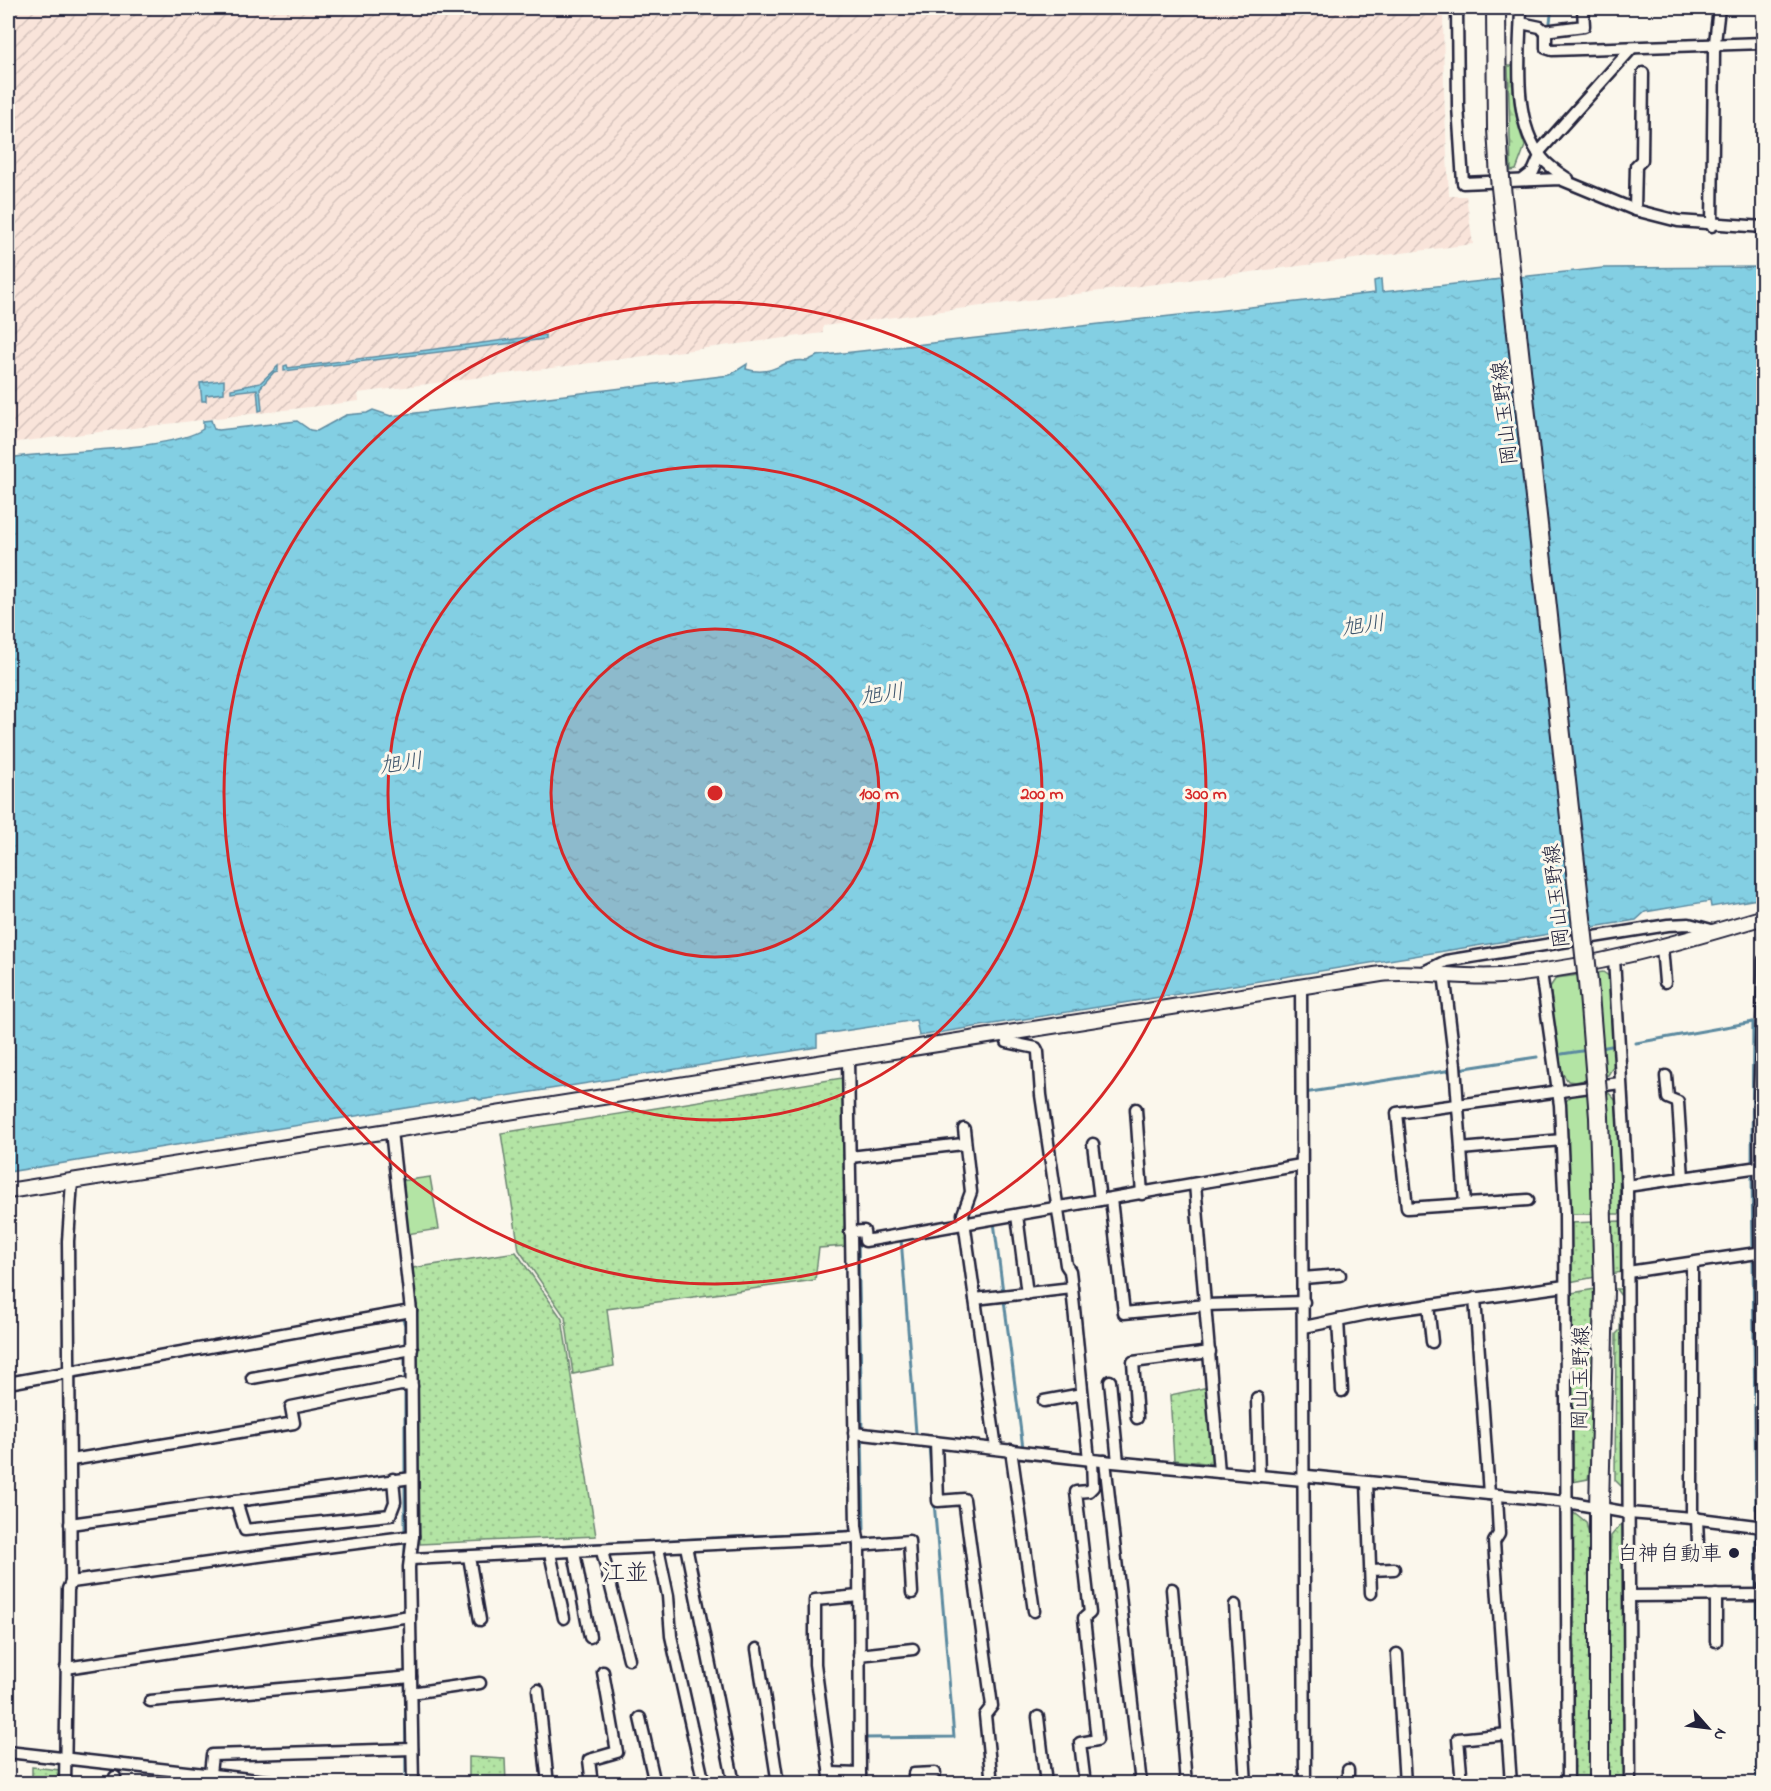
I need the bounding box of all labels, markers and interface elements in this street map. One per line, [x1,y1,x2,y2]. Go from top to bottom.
street label: 岡山玉野線 [1486,359,1526,467]
water label: 旭川 [1339,608,1387,646]
water label: 旭川 [858,677,906,715]
water label: 旭川 [377,746,425,784]
text: 100 m [859,782,899,808]
text: 200 m [1020,782,1064,808]
text: 300 m [1184,782,1227,808]
centre of rings [705,783,725,803]
street label: 岡山玉野線 [1538,842,1578,950]
street label: 岡山玉野線 [1566,1325,1598,1431]
place label: 白神自動車 [1617,1540,1722,1570]
marker: 白神自動車 [1727,1546,1741,1560]
district label: 江並 [601,1557,649,1592]
north arrow [1678,1698,1738,1758]
text: N [1706,1724,1733,1745]

